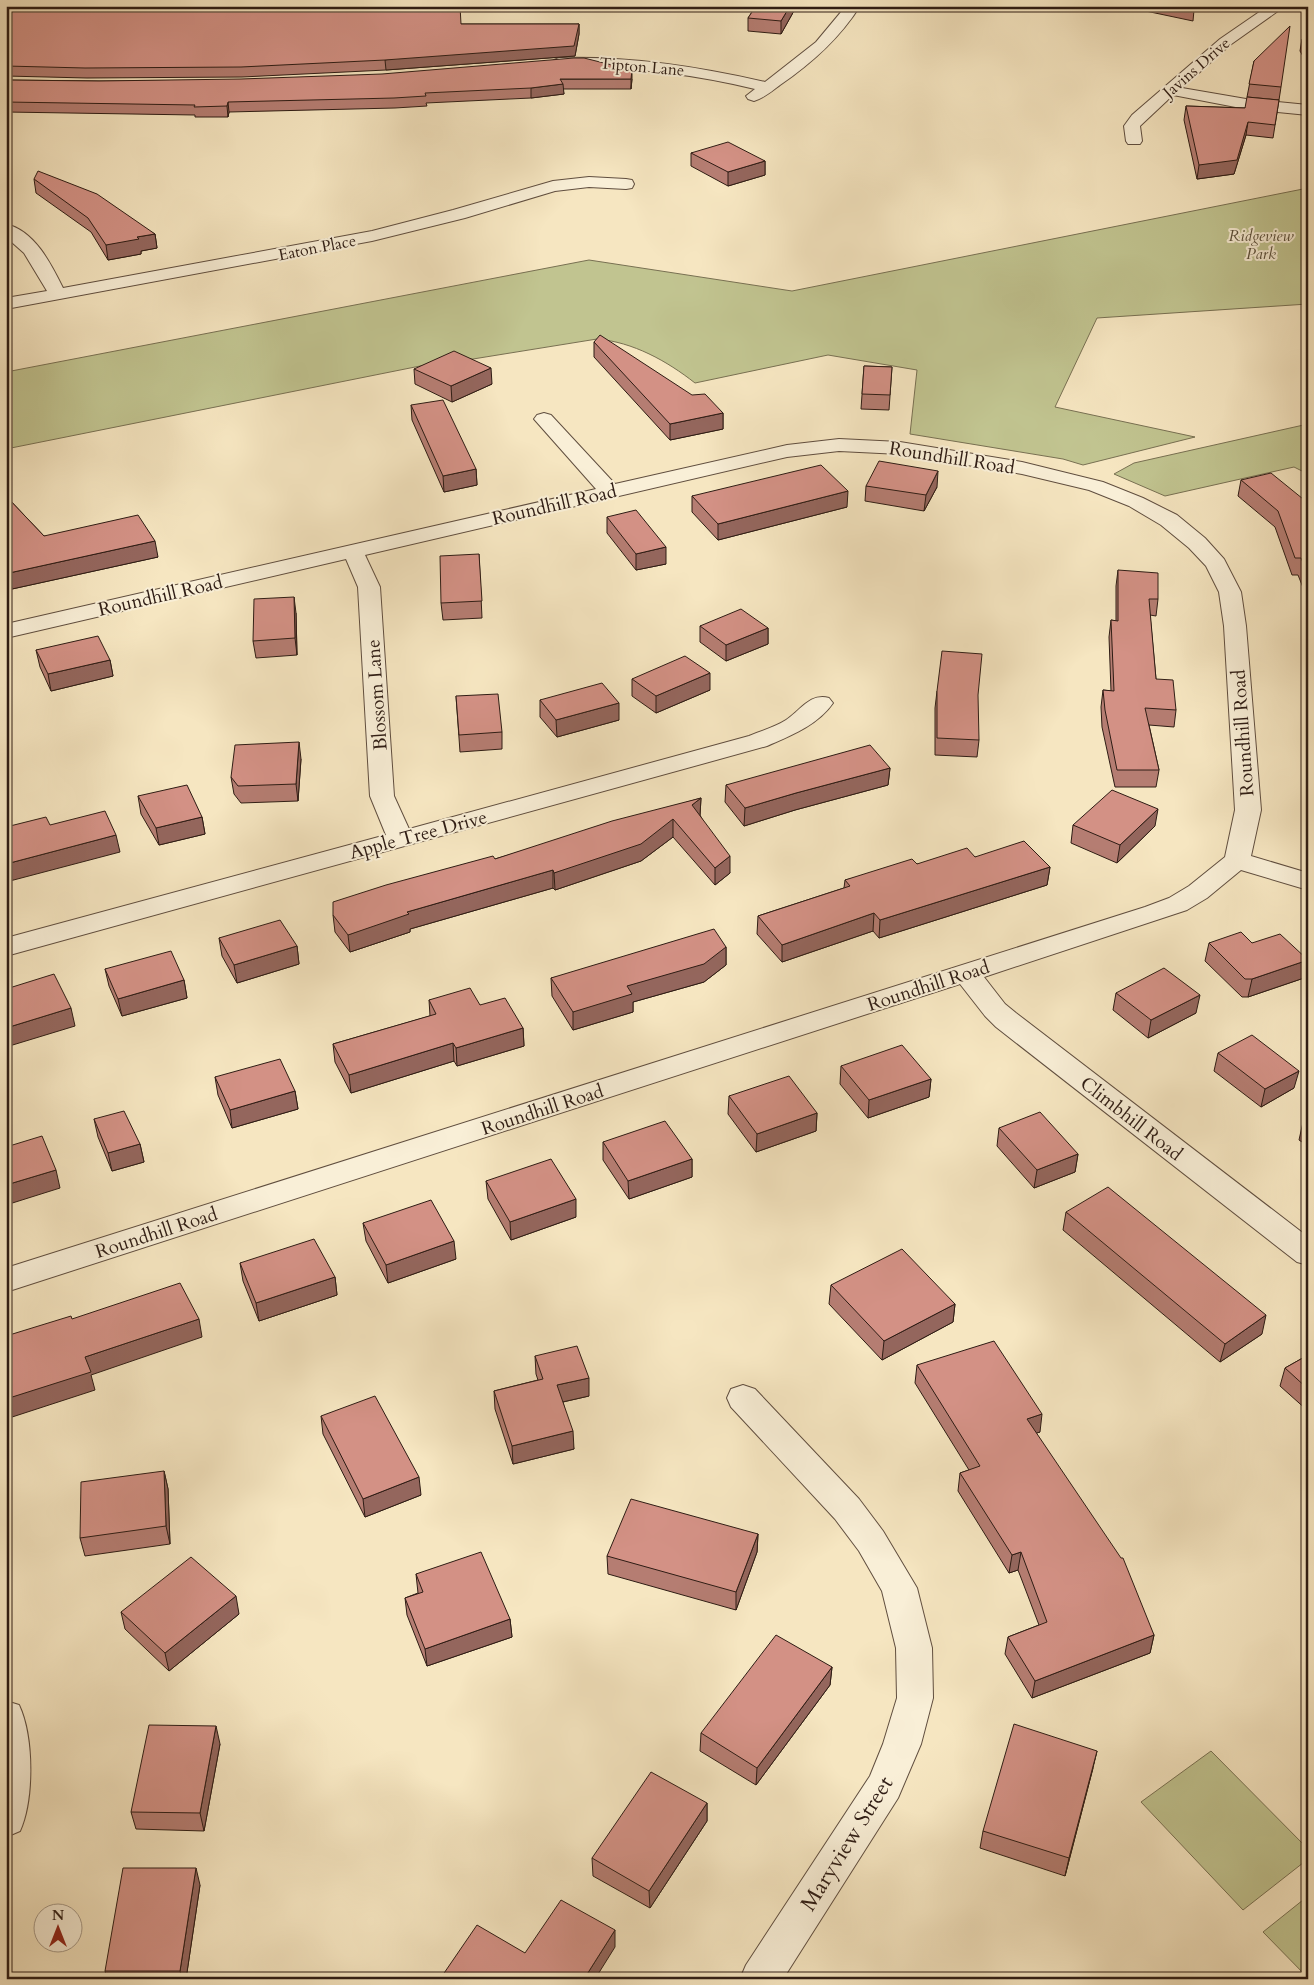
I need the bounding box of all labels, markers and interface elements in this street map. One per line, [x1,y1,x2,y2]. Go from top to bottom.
street label: Javins Drive [1157,32,1235,104]
street label: Tipton Lane [599,52,685,82]
park label: Ridgeview Park [1228,225,1294,265]
street label: Eaton Place [276,230,358,266]
street label: Roundhill Road [887,435,1017,481]
street label: Roundhill Road [489,478,619,532]
street label: Roundhill Road [95,569,225,623]
street label: Blossom Lane [360,639,394,751]
street label: Roundhill Road [1226,669,1260,797]
street label: Apple Tree Drive [347,804,490,866]
street label: Roundhill Road [864,954,993,1018]
street label: Climbhill Road [1075,1071,1188,1167]
street label: Roundhill Road [478,1078,607,1142]
street label: Roundhill Road [92,1201,221,1265]
street label: Maryview Street [793,1770,900,1917]
north arrow [32,1902,82,1952]
text: N [52,1906,64,1925]

